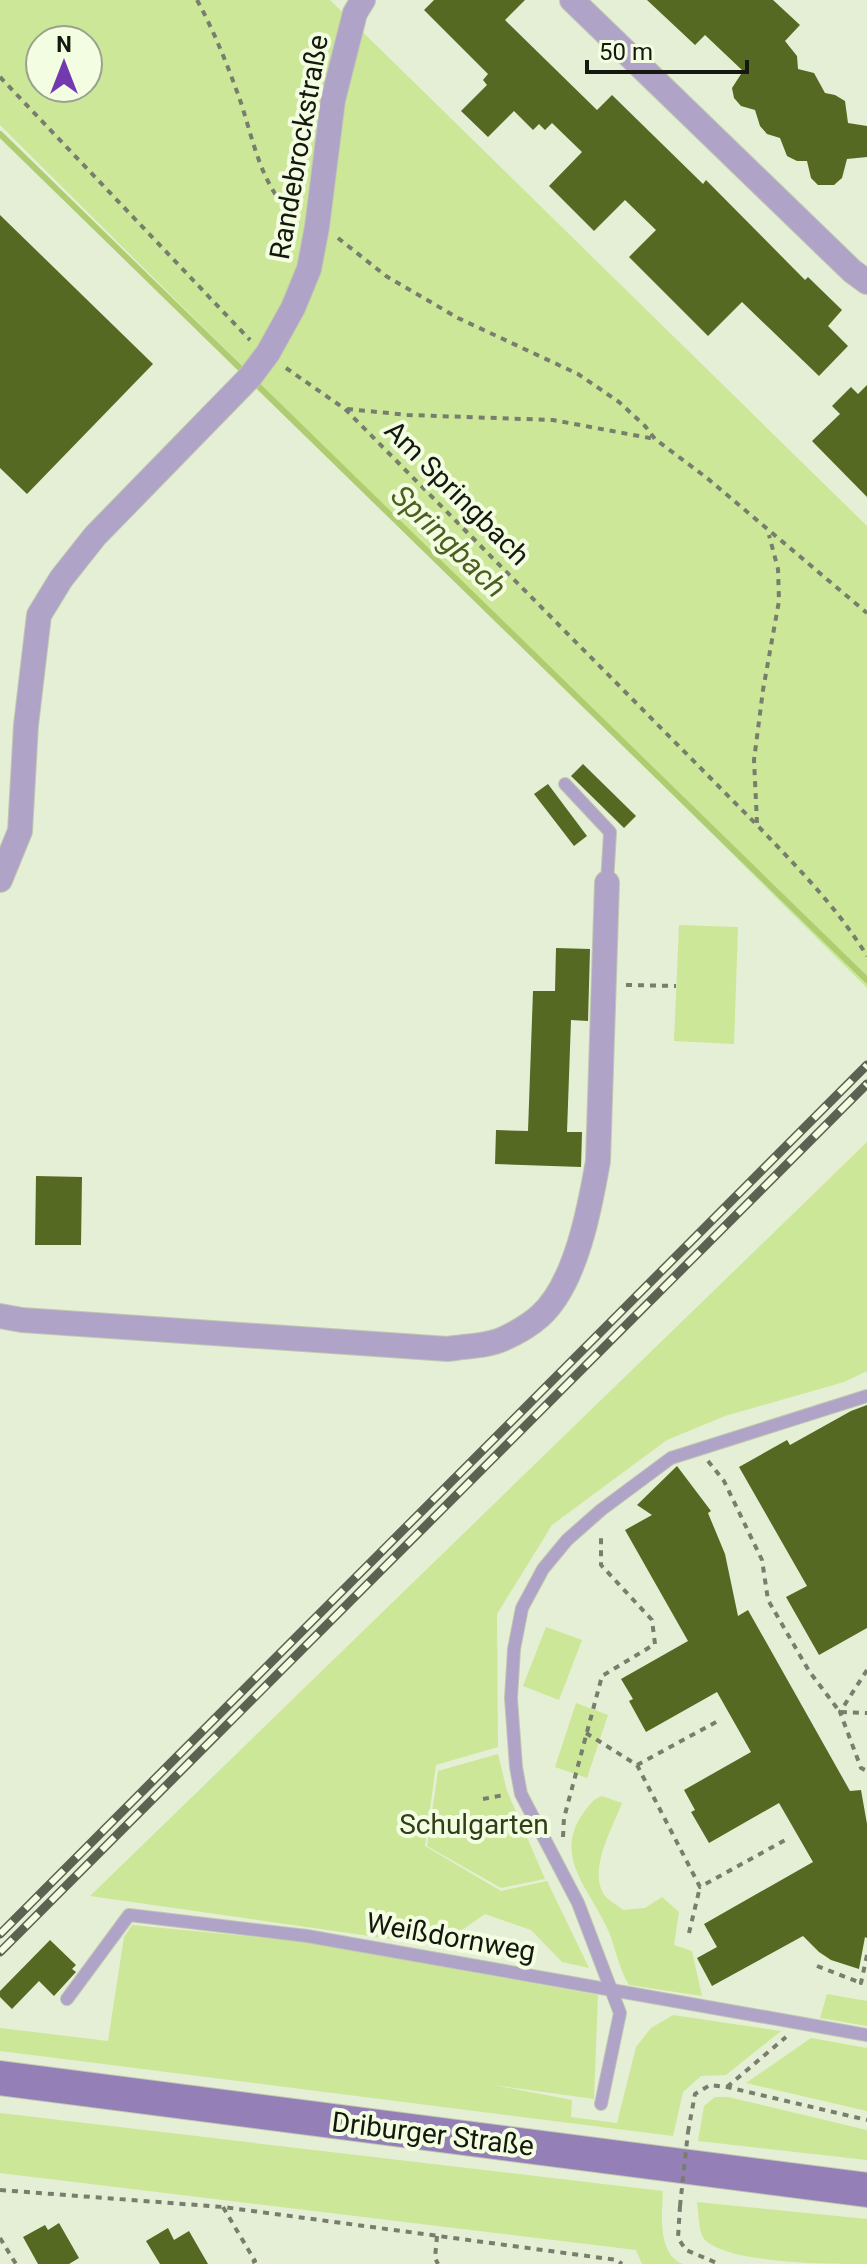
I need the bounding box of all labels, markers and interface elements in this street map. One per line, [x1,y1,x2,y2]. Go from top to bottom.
north arrow [24,24,104,104]
scale bar [587,24,747,74]
text: N [56,32,72,57]
street label: Randebrockstraße [263,32,335,262]
text: 50 m [599,38,653,66]
street label: Am Springbach [378,414,536,572]
water label: Springbach [384,477,514,605]
park label: Schulgarten [399,1808,549,1841]
street label: Weißdornweg [364,1906,538,1968]
street label: Driburger Straße [330,2105,536,2163]

